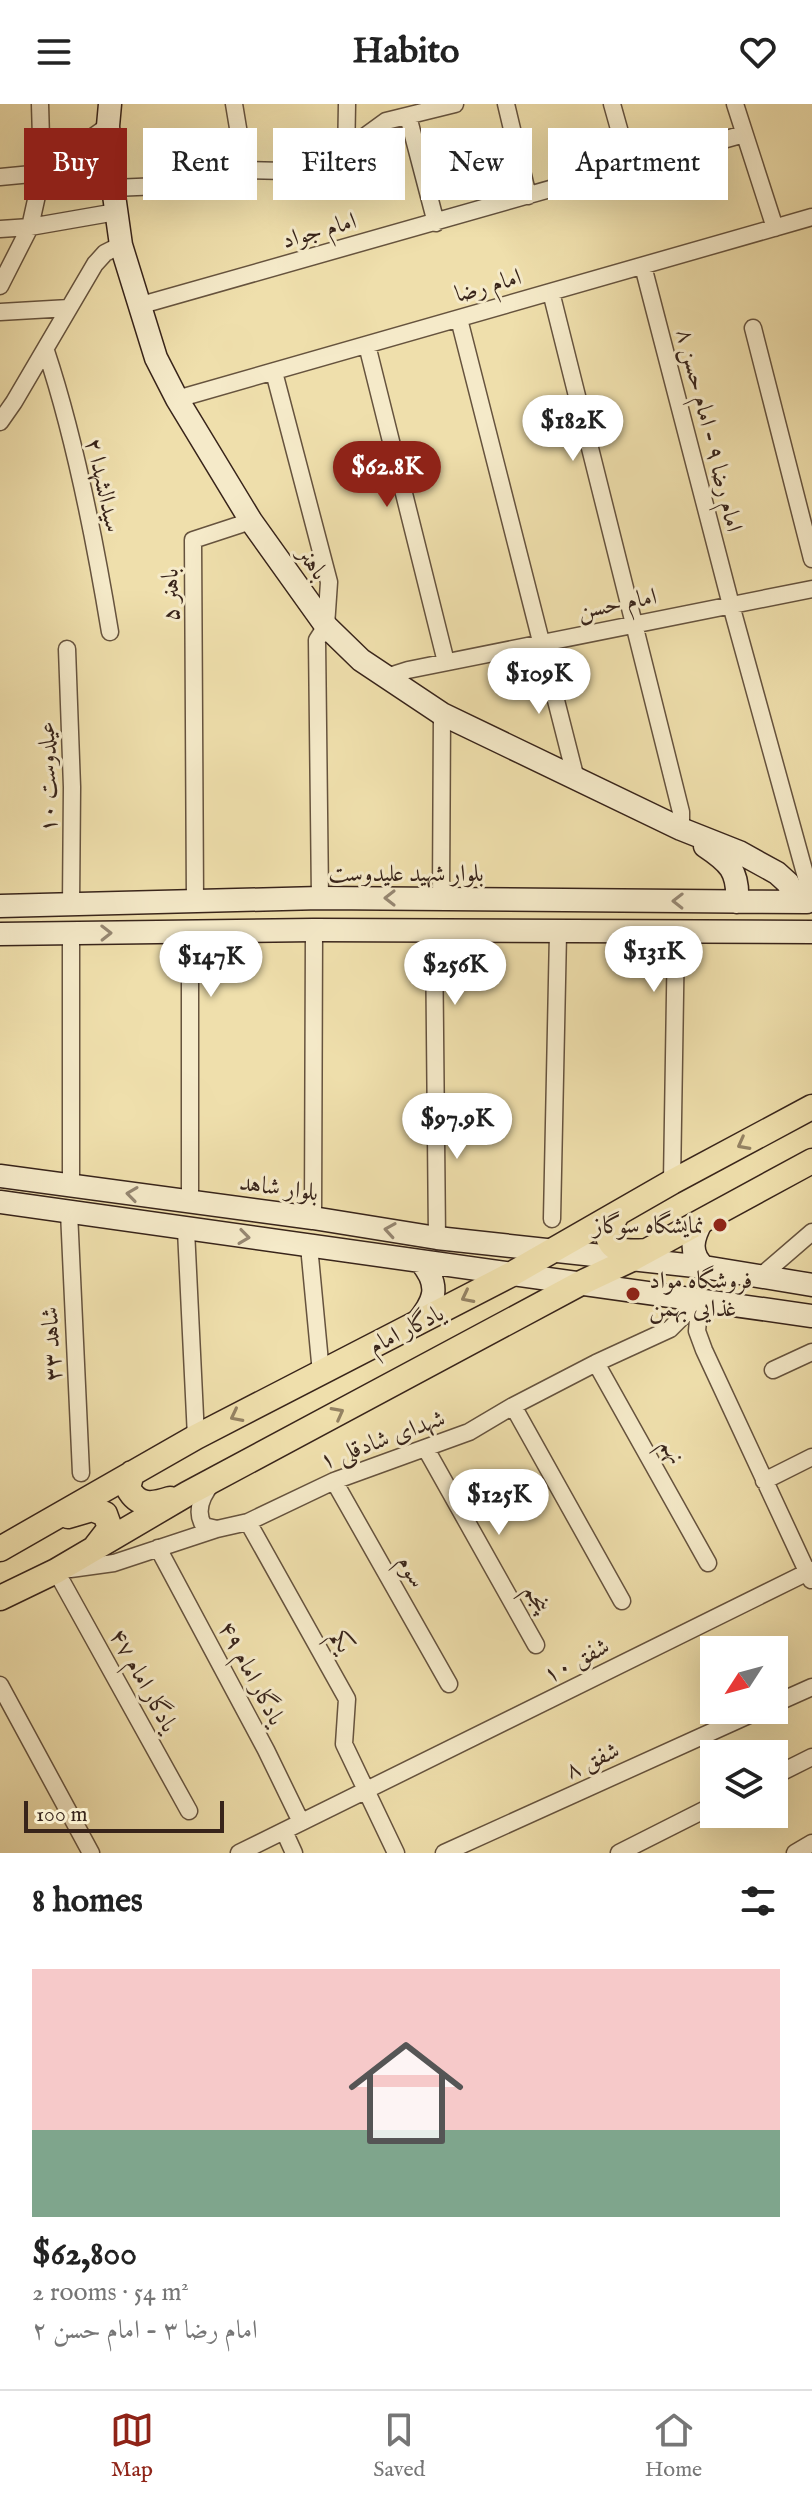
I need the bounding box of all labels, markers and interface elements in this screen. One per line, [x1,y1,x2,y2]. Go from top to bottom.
text: Habito [353,29,459,75]
icon: menu [32,30,76,74]
icon: heart [736,30,780,74]
chip: Buy [24,128,127,200]
chip: Rent [143,128,257,200]
chip: Filters [273,128,405,200]
chip: New [421,128,532,200]
chip: Apartment [548,128,728,200]
street label: امام جواد [279,206,361,261]
street label: امام رضا [451,262,526,315]
street label: امام رضا ۹ - امام حسن ۸ [664,326,749,536]
pin: $182K [517,395,629,463]
text: $182K [540,404,606,437]
street label: سیدالشهدا ۲ [77,435,128,536]
pin: $62.8K [322,441,452,509]
text: $62.8K [351,450,423,483]
street label: باهنر [288,539,334,587]
street label: باهنر ۵ [156,568,187,622]
street label: امام حسن [575,582,660,631]
pin: $109K [483,648,595,716]
text: $109K [506,657,572,690]
street label: عیلدوست ۱۰ [32,721,65,833]
street label: بلوار شهید علیدوست [328,859,484,890]
one-way arrow [383,889,396,907]
one-way arrow [671,892,684,910]
one-way arrow [100,924,113,941]
pin: $131K [598,926,710,994]
pin: $147K [155,931,267,999]
text: $131K [623,935,685,968]
pin: $256K [399,939,511,1007]
text: $147K [178,940,245,973]
text: $256K [422,948,488,981]
pin: $97.9K [392,1093,522,1161]
text: $97.9K [420,1102,494,1135]
one-way arrow [738,1134,752,1150]
street label: بلوار شاهد [237,1168,320,1209]
one-way arrow [126,1185,139,1202]
place label: نمایشگاه سوگاز [591,1210,704,1242]
marker: نمایشگاه سوگاز [711,1216,729,1234]
one-way arrow [383,1222,397,1239]
one-way arrow [237,1228,250,1245]
place label: فروشگاه مواد غذایی بهمن [649,1265,752,1325]
marker: فروشگاه مواد غذایی بهمن [624,1285,642,1303]
one-way arrow [461,1288,475,1303]
street label: یادگار امام [363,1297,453,1366]
street label: شاهد ۳۳ [35,1306,70,1382]
street label: شهدای شادقلی ۱ [315,1403,450,1477]
one-way arrow [229,1407,244,1422]
one-way arrow [330,1407,345,1422]
street label: نهم [648,1433,691,1473]
pin: $125K [443,1469,555,1537]
text: $125K [467,1478,531,1511]
street label: سوم [386,1550,432,1596]
street label: پنجم [512,1579,558,1623]
street label: یادگار امام ۴۹ [207,1616,293,1734]
street label: یادگار امام ۴۷ [98,1623,185,1741]
street label: یکم [318,1625,360,1662]
street label: شفق ۱۰ [538,1631,615,1691]
north arrow [700,1636,788,1724]
map controls [700,1636,788,1828]
street label: شفق ۸ [560,1736,625,1787]
button: layers [700,1740,788,1828]
scale bar [24,1797,224,1833]
text: 100 m [36,1801,88,1829]
icon: filters [736,1879,780,1923]
text: 8 homes [32,1880,143,1923]
icon: home [334,2021,478,2165]
text: $62,800 [32,2233,137,2276]
text: 2 rooms · 54 m² [32,2276,189,2309]
text: امام رضا ۳ - امام حسن ۲ [32,2314,258,2347]
tab: Map [110,2408,154,2484]
tab: Saved [373,2408,425,2484]
tab: Home [645,2408,702,2484]

